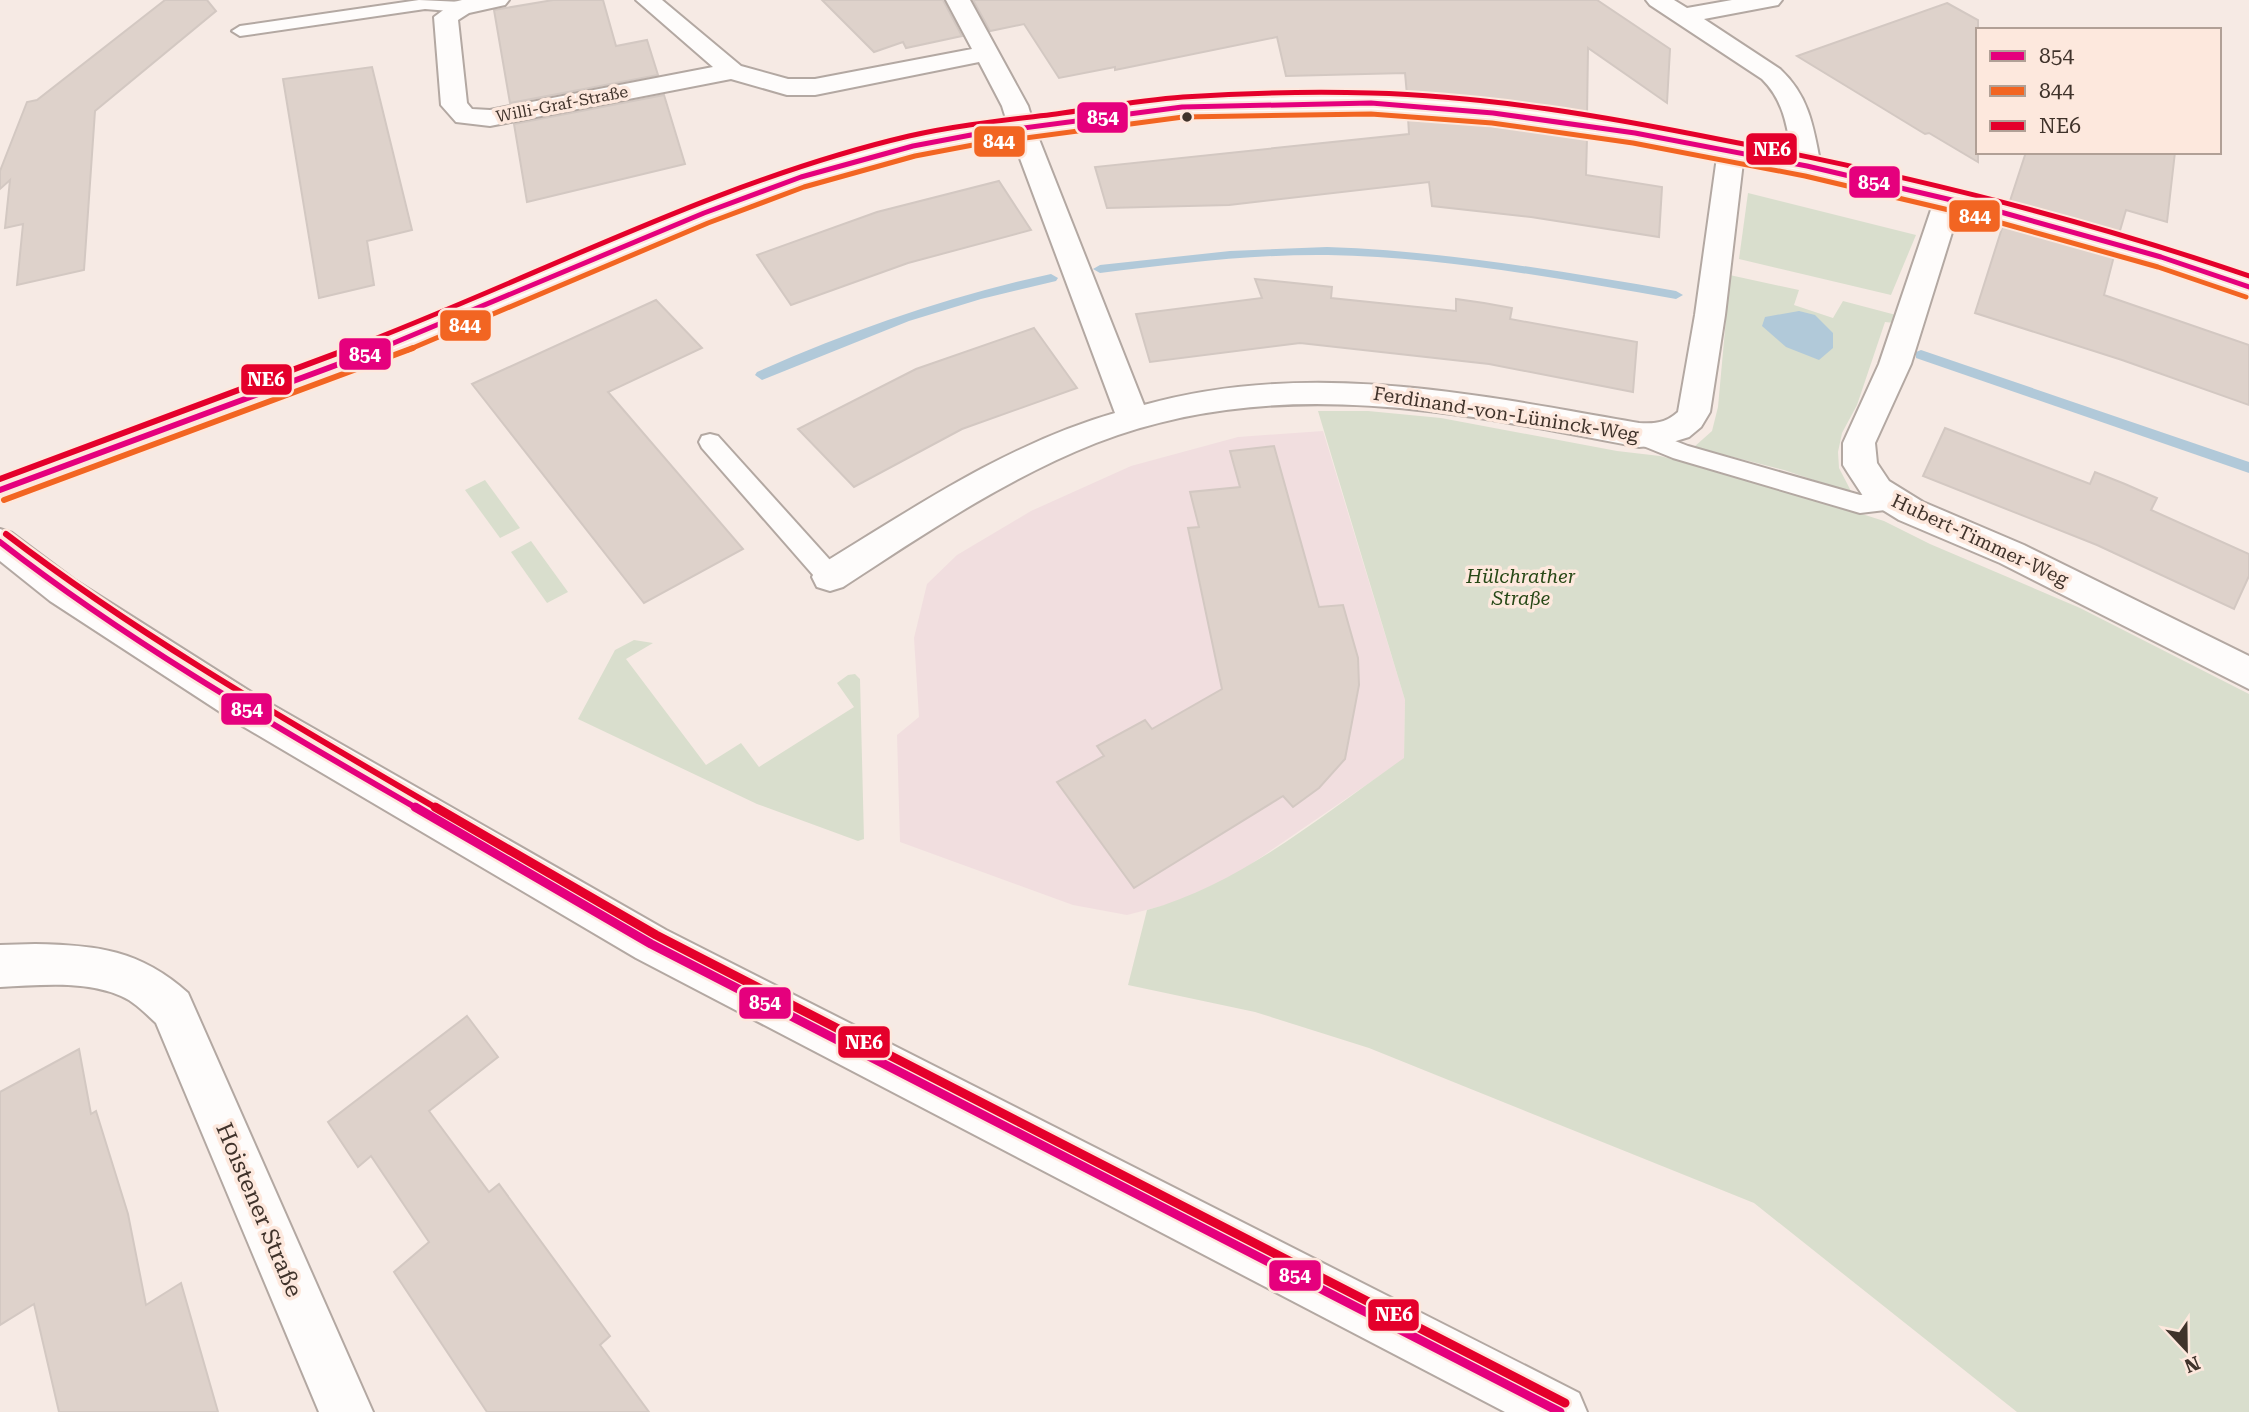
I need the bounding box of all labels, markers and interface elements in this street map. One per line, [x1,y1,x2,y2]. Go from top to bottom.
legend [1976,28,2221,154]
text: 854 [2039,44,2075,68]
text: 844 [2039,79,2075,103]
street label: Willi-Graf-Straße [494,82,630,126]
line badge: 854 [1076,101,1129,134]
text: 854 [1087,106,1119,129]
unlabelled marker [1180,110,1194,124]
text: NE6 [2039,114,2081,138]
line badge: 844 [973,125,1026,158]
text: 844 [983,130,1015,153]
line badge: NE6 [1745,132,1798,166]
text: NE6 [1753,138,1791,161]
line badge: 854 [1848,165,1901,199]
text: 854 [1858,171,1890,194]
line badge: 844 [1948,199,2001,233]
text: 844 [1959,205,1991,228]
line badge: 844 [439,309,492,342]
text: 844 [449,314,481,337]
line badge: 854 [338,337,392,371]
text: 854 [349,343,381,366]
line badge: NE6 [240,363,293,396]
text: NE6 [247,368,285,391]
street label: Ferdinand-von-Lüninck-Weg [1372,382,1641,446]
street label: Hubert-Timmer-Weg [1888,489,2072,591]
park label: Hülchrather Straße [1465,565,1576,610]
line badge: 854 [220,692,273,726]
text: 854 [231,698,263,721]
line badge: 854 [738,986,792,1020]
text: 854 [749,991,781,1014]
line badge: NE6 [837,1025,891,1059]
text: NE6 [845,1031,883,1054]
street label: Hoistener Straße [210,1119,308,1301]
line badge: 854 [1268,1259,1322,1292]
text: 854 [1279,1264,1311,1287]
line badge: NE6 [1367,1298,1420,1332]
text: NE6 [1375,1303,1413,1326]
north arrow [2151,1314,2221,1384]
text: N [2181,1351,2203,1378]

